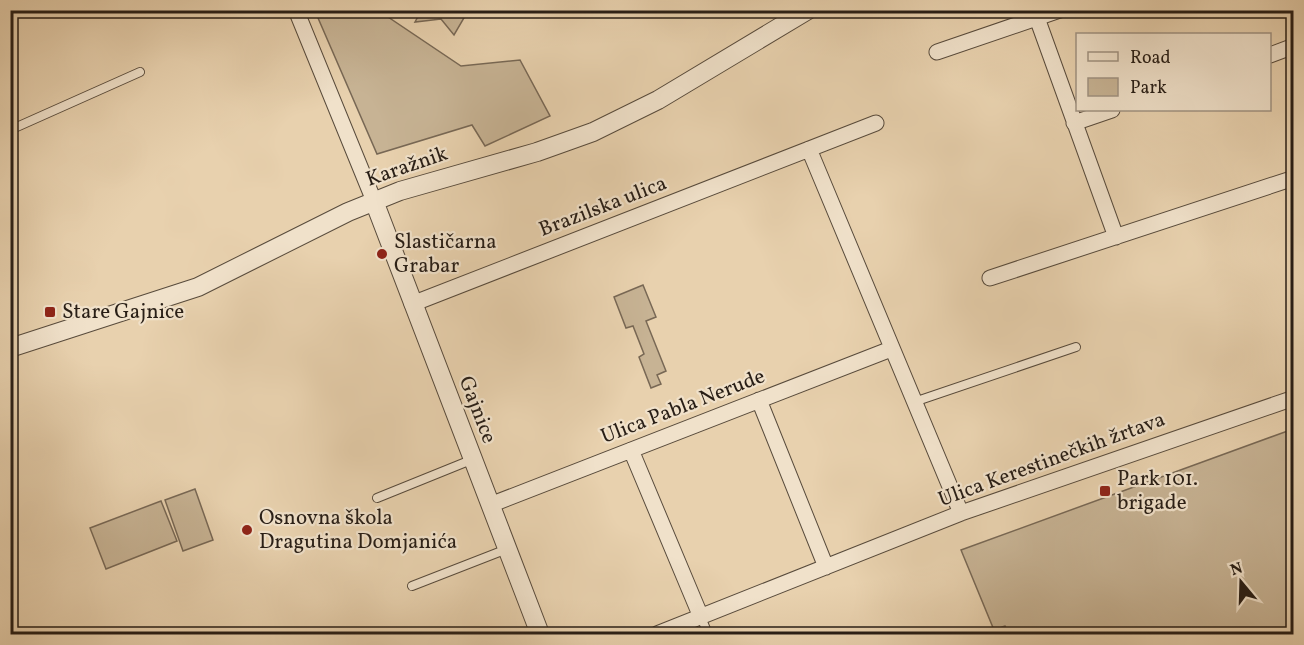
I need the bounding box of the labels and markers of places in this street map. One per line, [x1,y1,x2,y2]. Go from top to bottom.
place label: Slastičarna Grabar [394,228,497,281]
marker: Slastičarna Grabar [375,247,389,261]
place label: Stare Gajnice [62,298,184,327]
marker: Stare Gajnice [43,305,57,319]
place label: Park 101. brigade [1117,465,1198,518]
marker: Park 101. brigade [1098,484,1112,498]
place label: Osnovna škola Dragutina Domjanića [259,504,457,557]
marker: Osnovna škola Dragutina Domjanića [240,523,254,537]

